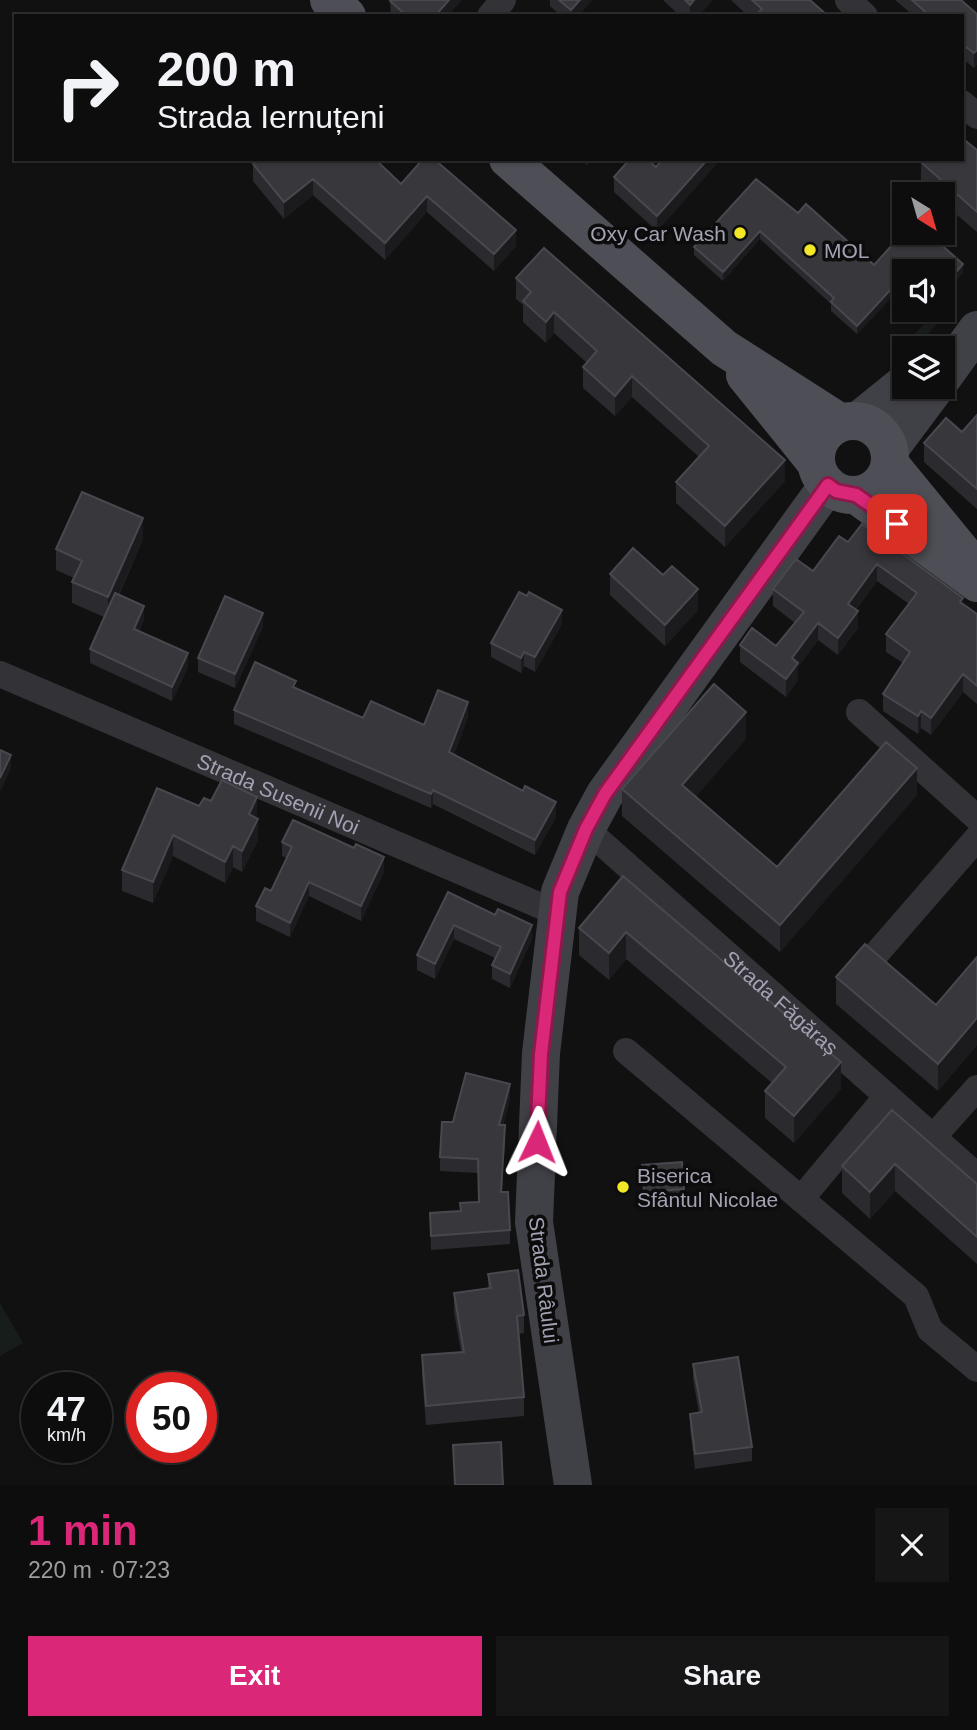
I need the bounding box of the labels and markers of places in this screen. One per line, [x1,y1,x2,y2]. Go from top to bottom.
place label: Oxy Car Wash [590,222,726,245]
marker: Oxy Car Wash [732,225,748,241]
place label: MOL [824,239,870,262]
marker: MOL [802,242,818,258]
pin [867,494,927,554]
place label: Biserica Sfântul Nicolae [637,1164,778,1211]
marker: Biserica Sfântul Nicolae [615,1179,631,1195]

